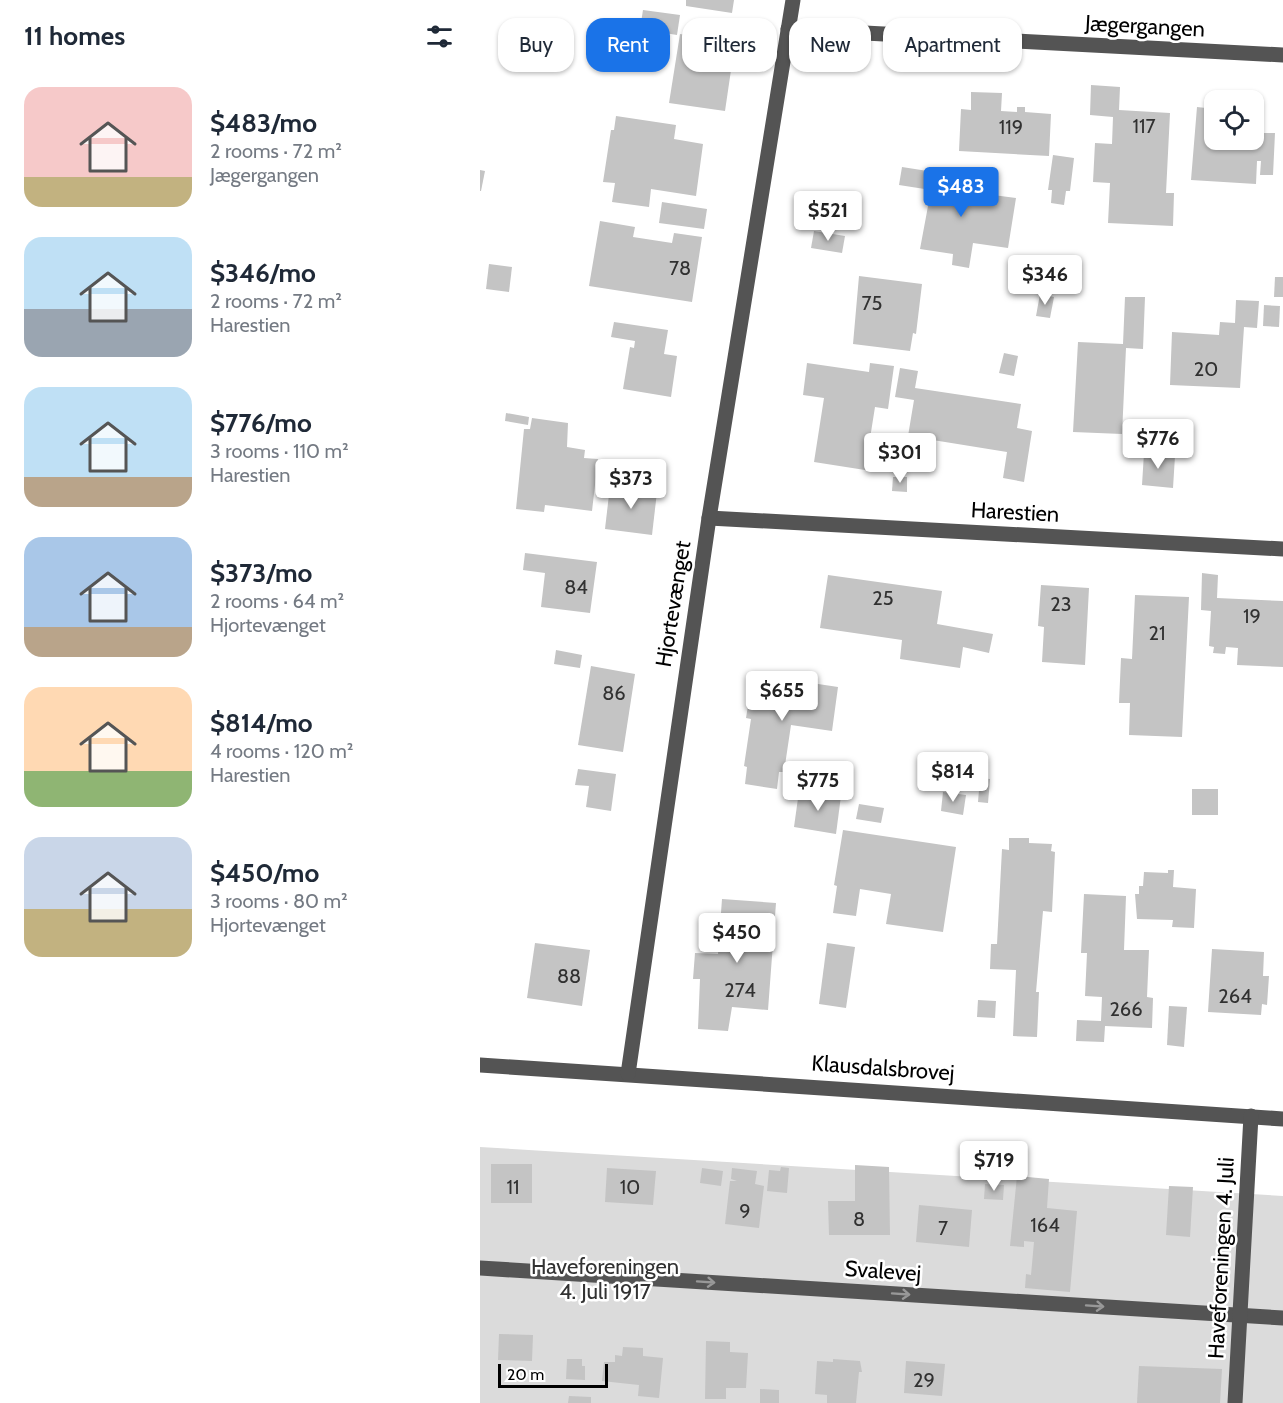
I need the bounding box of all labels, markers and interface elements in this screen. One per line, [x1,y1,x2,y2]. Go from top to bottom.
street label: Jægergangen [1083,9,1206,43]
chip: Buy [498,18,574,72]
chip: Rent [586,18,670,72]
chip: Filters [682,18,777,72]
chip: New [789,18,871,72]
chip: Apartment [883,18,1022,72]
text: 11 homes [24,20,125,52]
icon: filters [423,20,456,53]
map controls [1204,90,1264,150]
button: locate [1204,90,1264,150]
text: $483/mo [210,107,317,139]
icon: home [72,111,144,183]
house number: 117 [1132,114,1156,138]
house number: 119 [999,115,1023,139]
text: 2 rooms · 72 m² [210,139,342,163]
text: Jægergangen [210,163,319,187]
pin: $483 [925,167,997,218]
text: $483 [938,174,984,198]
pin: $521 [792,191,864,242]
text: $521 [808,198,848,222]
pin: $346 [1009,255,1081,306]
house number: 78 [669,256,691,280]
text: $346/mo [210,257,316,289]
icon: home [72,261,144,333]
text: $346 [1022,262,1068,286]
text: 2 rooms · 72 m² [210,289,342,313]
house number: 75 [862,291,882,315]
text: Harestien [210,313,291,337]
house number: 20 [1194,357,1218,381]
text: $776/mo [210,407,312,439]
icon: home [72,411,144,483]
pin: $776 [1122,419,1194,470]
text: $776 [1137,426,1179,450]
pin: $301 [864,433,936,484]
text: 3 rooms · 110 m² [210,439,349,463]
text: $301 [878,440,922,464]
pin: $373 [595,459,667,510]
text: Harestien [210,463,291,487]
text: $373 [609,466,653,490]
street label: Harestien [970,496,1060,528]
street label: Hjortevænget [650,538,696,669]
text: $373/mo [210,557,312,589]
icon: home [72,561,144,633]
house number: 84 [564,575,588,599]
house number: 25 [872,586,894,610]
text: 2 rooms · 64 m² [210,589,344,613]
house number: 23 [1050,592,1072,616]
house number: 19 [1243,604,1261,628]
text: Hjortevænget [210,613,326,637]
house number: 21 [1149,621,1166,645]
pin: $655 [746,671,818,722]
text: $655 [760,678,804,702]
house number: 86 [602,681,626,705]
text: $814/mo [210,707,313,739]
icon: home [72,711,144,783]
text: 4 rooms · 120 m² [210,739,353,763]
pin: $814 [917,752,989,803]
text: $814 [931,759,975,783]
pin: $775 [782,761,854,812]
text: Harestien [210,763,291,787]
text: $775 [797,768,839,792]
text: $450/mo [210,857,319,889]
icon: home [72,861,144,933]
text: 3 rooms · 80 m² [210,889,348,913]
text: Hjortevænget [210,913,326,937]
pin: $450 [701,913,773,964]
text: $450 [713,920,761,944]
house number: 88 [557,964,581,988]
house number: 274 [724,978,756,1002]
house number: 264 [1218,984,1252,1008]
house number: 266 [1109,997,1143,1021]
street label: Klausdalsbrovej [811,1050,955,1086]
pin: $719 [958,1141,1030,1192]
text: $719 [974,1148,1014,1172]
street label: Haveforeningen 4. Juli [1202,1157,1240,1359]
house number: 11 [506,1175,520,1199]
house number: 10 [620,1175,640,1199]
house number: 9 [739,1199,751,1223]
house number: 8 [853,1207,865,1231]
house number: 164 [1030,1213,1060,1237]
house number: 7 [938,1216,948,1240]
park label: Haveforeningen 4. Juli 1917 [531,1253,679,1305]
street label: Svalevej [844,1255,922,1287]
one-way arrow [696,1277,716,1288]
one-way arrow [890,1289,910,1300]
one-way arrow [1085,1301,1105,1312]
scale bar [498,1361,608,1388]
text: 20 m [507,1365,544,1384]
house number: 29 [913,1368,935,1392]

